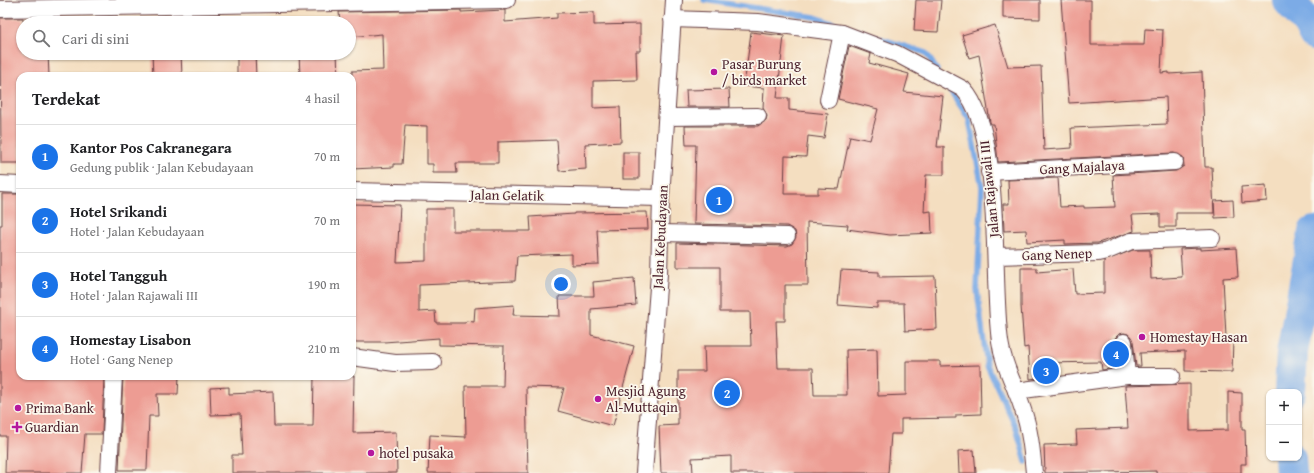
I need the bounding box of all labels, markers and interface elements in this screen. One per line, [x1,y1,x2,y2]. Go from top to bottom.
search box [16,16,356,60]
icon: search [30,27,52,49]
text: Cari di sini [62,28,129,49]
place label: Pasar Burung / birds market [722,54,807,90]
marker: Pasar Burung / birds market [709,67,719,77]
text: Terdekat [32,86,100,111]
text: 4 hasil [305,89,340,108]
text: Kantor Pos Cakranegara [70,137,232,158]
street label: Jalan Rajawali III [974,139,1004,241]
text: 1 [42,147,48,166]
text: 70 m [314,147,340,166]
street label: Gang Majalaya [1039,155,1125,179]
text: Gedung publik · Jalan Kebudayaan [70,158,254,177]
street label: Jalan Gelatik [468,184,545,206]
street label: Jalan Kebudayaan [647,184,673,292]
pin: 1 [706,185,732,215]
text: Hotel Srikandi [70,201,167,222]
text: 2 [42,211,48,230]
text: 70 m [314,211,340,230]
text: Hotel · Jalan Kebudayaan [70,222,204,241]
street label: Gang Nenep [1021,243,1093,265]
text: Hotel Tangguh [70,265,167,286]
your location [551,274,571,294]
text: 3 [42,275,48,294]
text: 190 m [308,275,340,294]
text: Hotel · Jalan Rajawali III [70,286,198,305]
place label: Homestay Hasan [1150,327,1248,347]
text: Homestay Lisabon [70,329,191,350]
marker: Homestay Hasan [1137,332,1147,342]
text: 4 [42,339,48,358]
text: 210 m [308,339,340,358]
pin: 4 [1103,339,1129,369]
text: Hotel · Gang Nenep [70,350,173,369]
pin: 3 [1033,356,1059,386]
pin: 2 [714,378,740,408]
place label: Mesjid Agung Al-Muttaqin [606,381,686,417]
map controls [1266,389,1302,461]
button: + [1266,389,1302,425]
marker: Mesjid Agung Al-Muttaqin [593,394,603,404]
place label: Prima Bank [26,398,95,418]
marker: Prima Bank [13,403,23,413]
place label: Guardian [25,417,79,437]
marker: Guardian [12,422,22,432]
button: − [1266,425,1302,461]
place label: hotel pusaka [379,443,454,463]
marker: hotel pusaka [366,448,376,458]

